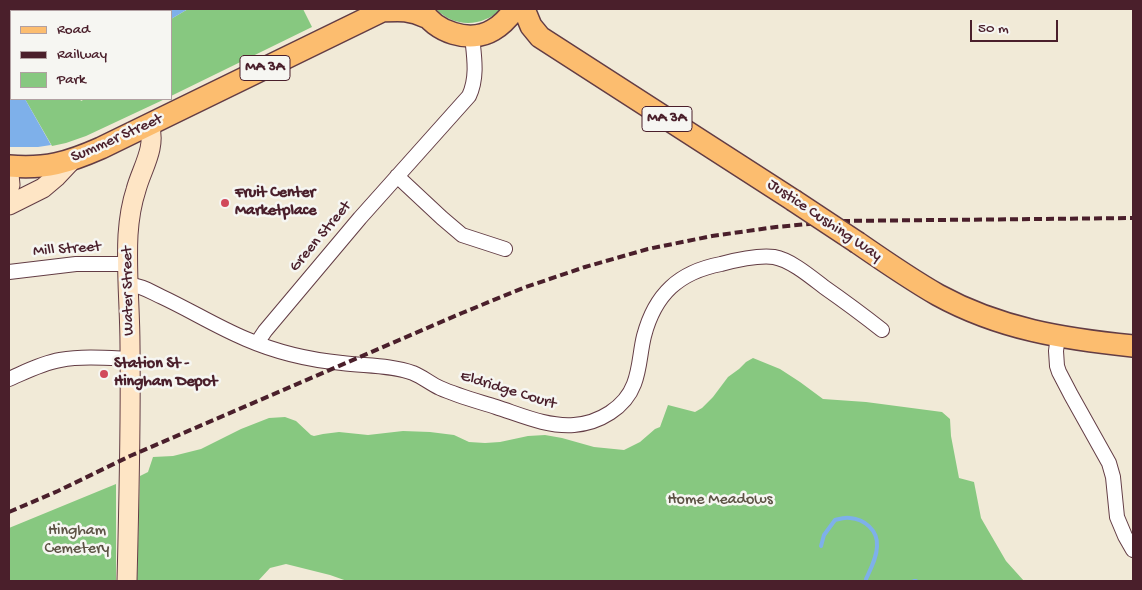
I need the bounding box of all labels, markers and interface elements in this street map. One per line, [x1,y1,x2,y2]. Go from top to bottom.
legend [10,10,172,100]
scale bar [972,10,1060,42]
text: 50 m [978,20,1009,38]
text: Road [57,21,90,39]
text: Railway [57,46,107,64]
road number: MA 3A [240,56,290,80]
text: Park [57,71,86,89]
road number: MA 3A [642,106,692,132]
street label: Summer Street [68,110,166,168]
street label: Justice Cushing Way [763,175,885,267]
place label: Fruit Center Marketplace [235,184,317,222]
marker: Fruit Center Marketplace [219,197,231,209]
street label: Green Street [286,198,356,276]
street label: Mill Street [32,238,102,262]
street label: Water Street [119,246,139,336]
place label: Station St - Hingham Depot [114,355,217,393]
street label: Eldridge Court [458,367,558,415]
marker: Station St - Hingham Depot [98,368,110,380]
park label: Home Meadows [667,491,773,511]
park label: Hingham Cemetery [45,522,109,560]

